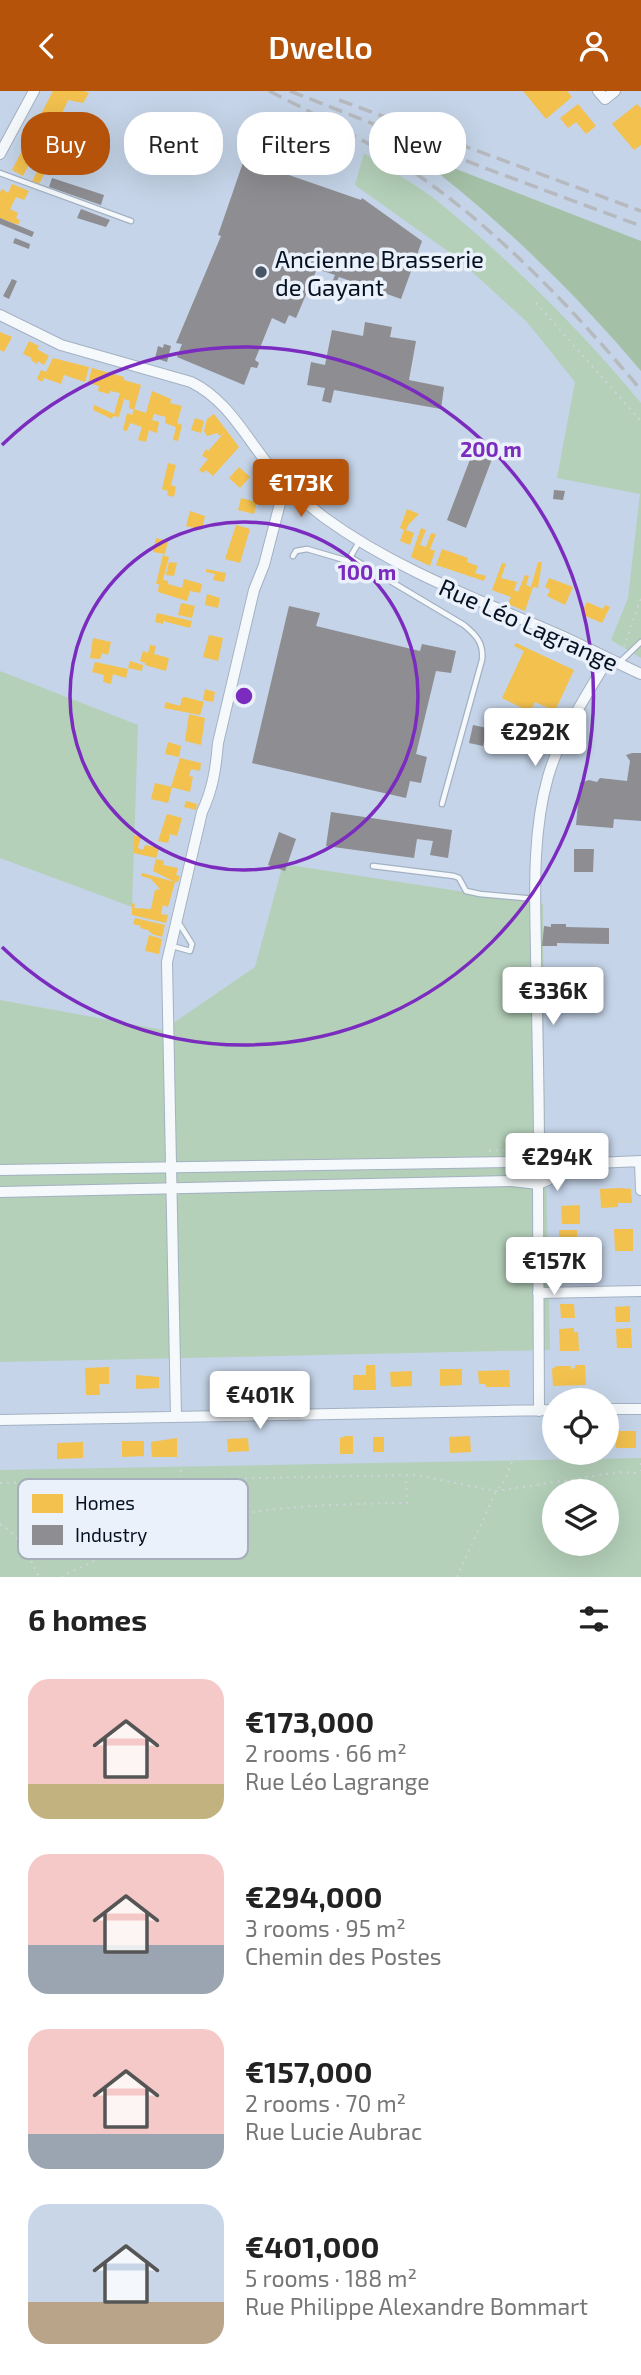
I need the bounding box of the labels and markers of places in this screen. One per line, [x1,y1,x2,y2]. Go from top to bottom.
place label: Ancienne Brasserie de Gayant [275,244,484,301]
marker: Ancienne Brasserie de Gayant [253,264,269,280]
pin: €173K [252,459,350,519]
centre of rings [232,684,256,708]
pin: €292K [486,709,584,768]
pin: €336K [504,967,602,1027]
pin: €294K [508,1133,606,1193]
pin: €157K [505,1237,603,1297]
pin: €401K [211,1371,309,1431]

